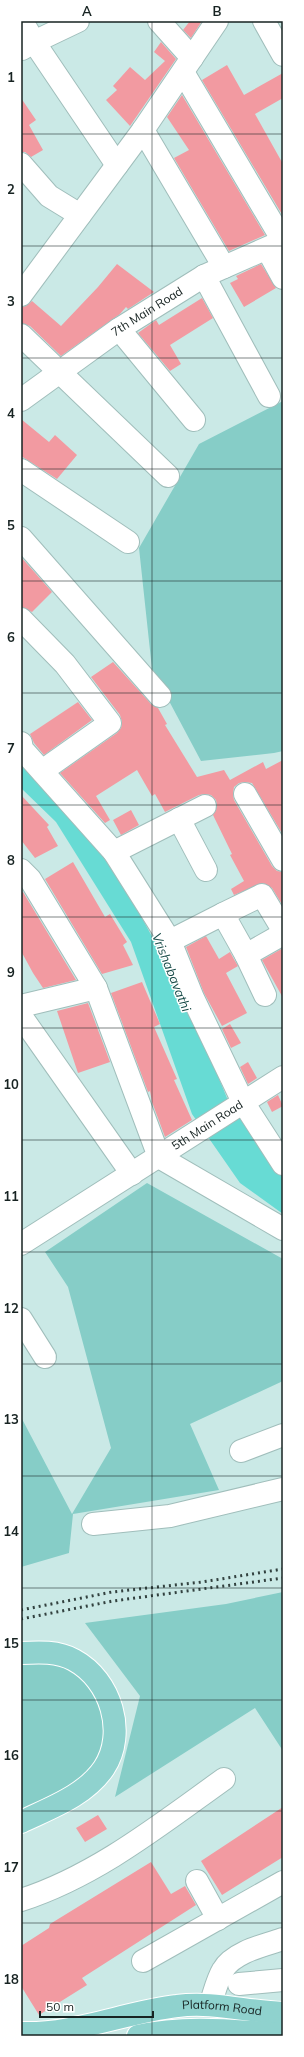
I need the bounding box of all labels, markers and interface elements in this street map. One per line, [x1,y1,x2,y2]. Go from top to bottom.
text: A [82,3,92,19]
text: B [213,3,222,19]
text: 1 [7,69,15,85]
text: 2 [7,181,15,197]
street label: 7th Main Road [108,283,185,339]
text: 3 [7,293,15,309]
text: 4 [7,405,15,421]
text: 5 [7,517,15,533]
text: 6 [7,629,15,645]
text: 7 [7,740,15,756]
text: 8 [7,852,15,868]
water label: Vrishabavathi [149,930,195,1014]
text: 9 [7,964,15,980]
text: 10 [3,1076,19,1092]
street label: 5th Main Road [169,1097,246,1153]
text: 11 [3,1188,19,1204]
text: 12 [3,1300,19,1316]
text: 13 [3,1411,19,1427]
text: 14 [3,1523,19,1539]
text: 15 [3,1635,19,1651]
text: 16 [3,1747,19,1763]
text: 17 [3,1859,19,1875]
text: 18 [3,1971,19,1987]
scale bar [40,1993,153,2019]
street label: Platform Road [182,1997,263,2018]
text: 50 m [46,1999,74,2014]

